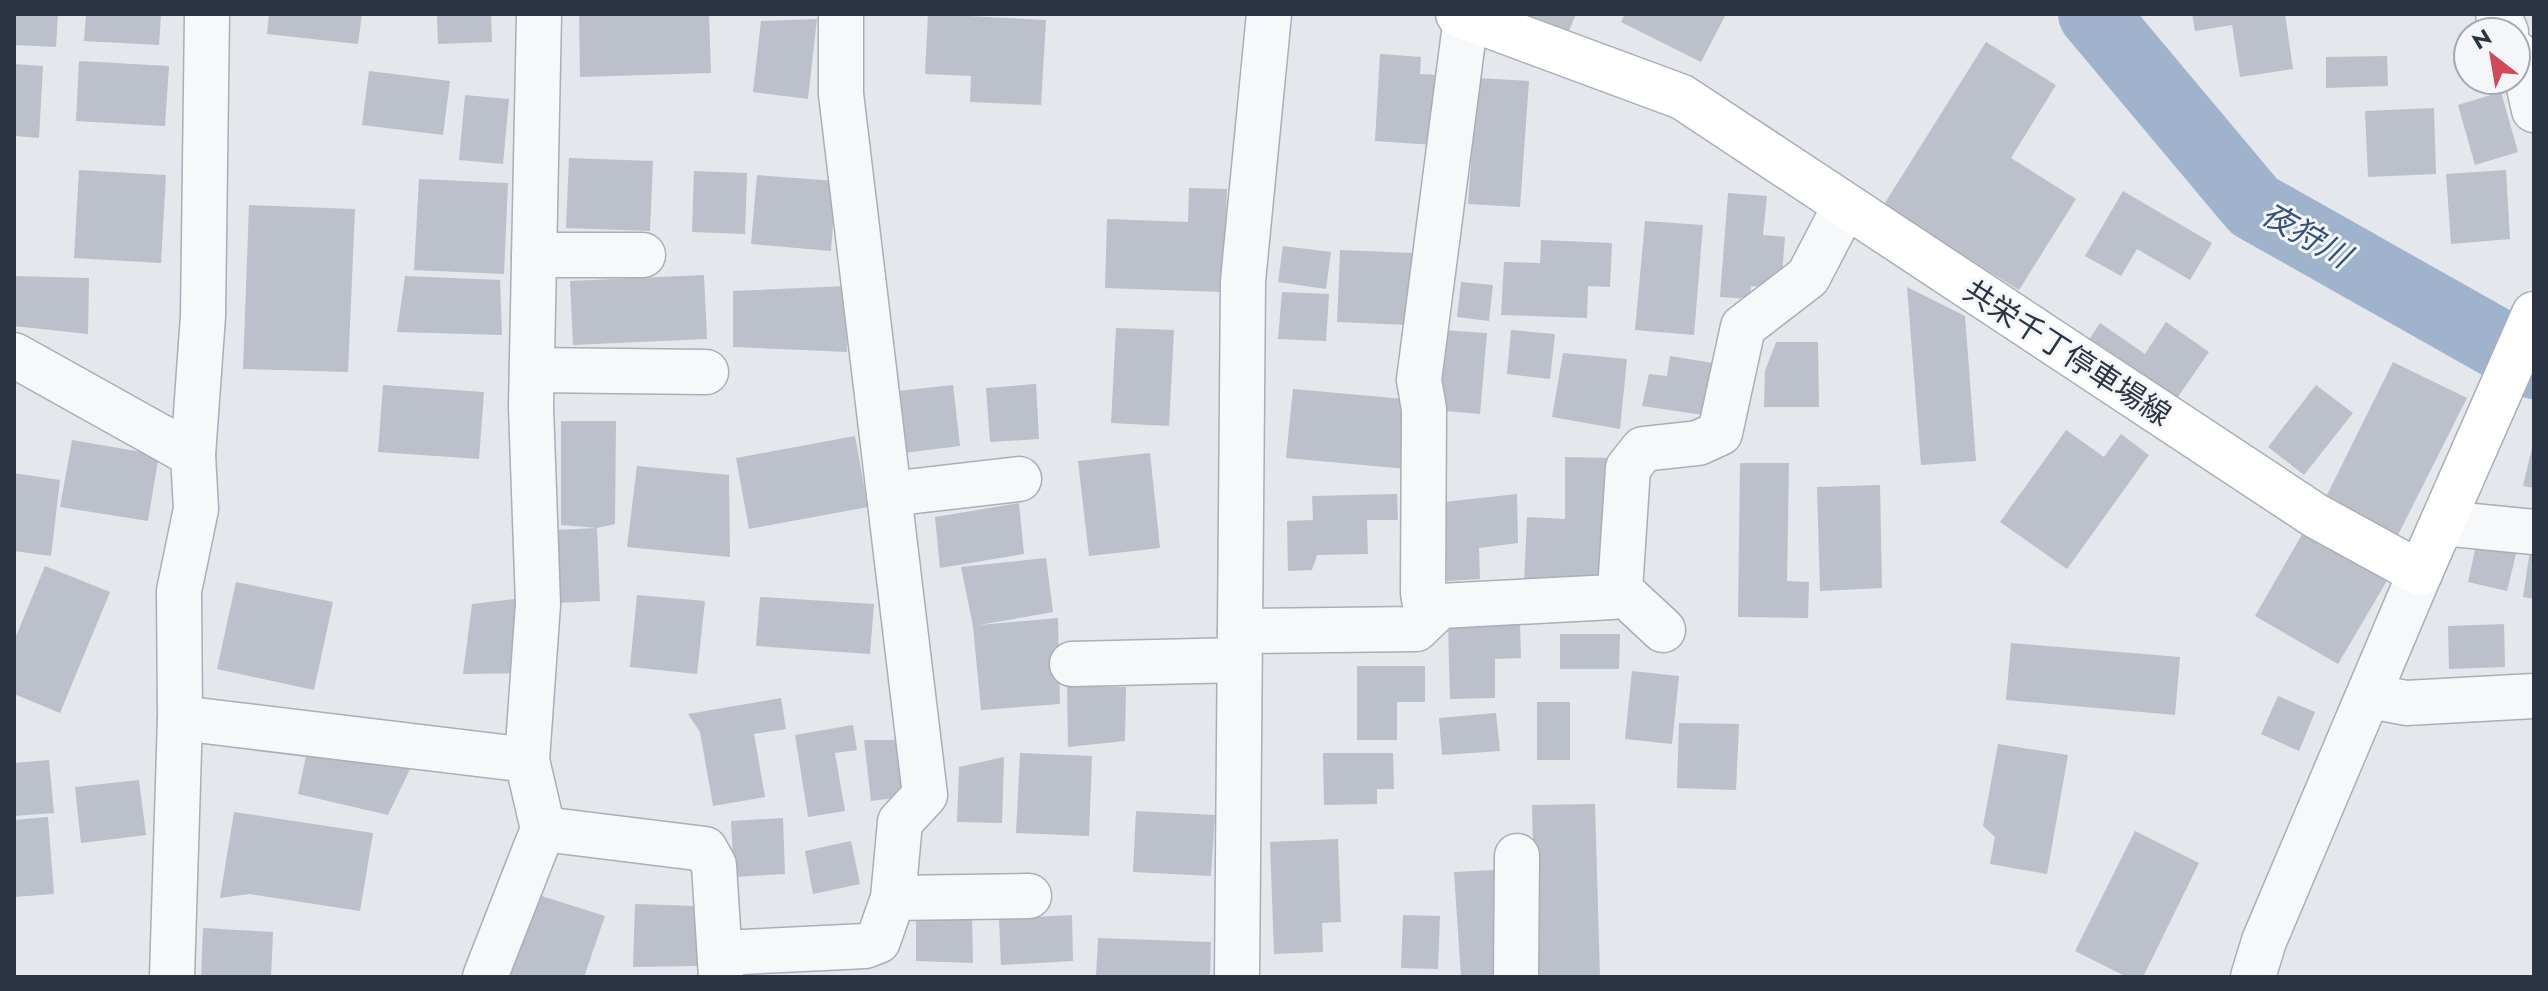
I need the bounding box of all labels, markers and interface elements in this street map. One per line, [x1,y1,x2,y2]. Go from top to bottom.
north arrow [2452,16,2532,96]
text: N [2466,21,2497,57]
water label: 夜狩川 [2253,191,2362,280]
street label: 共栄千丁停車場線 [1955,269,2180,436]

